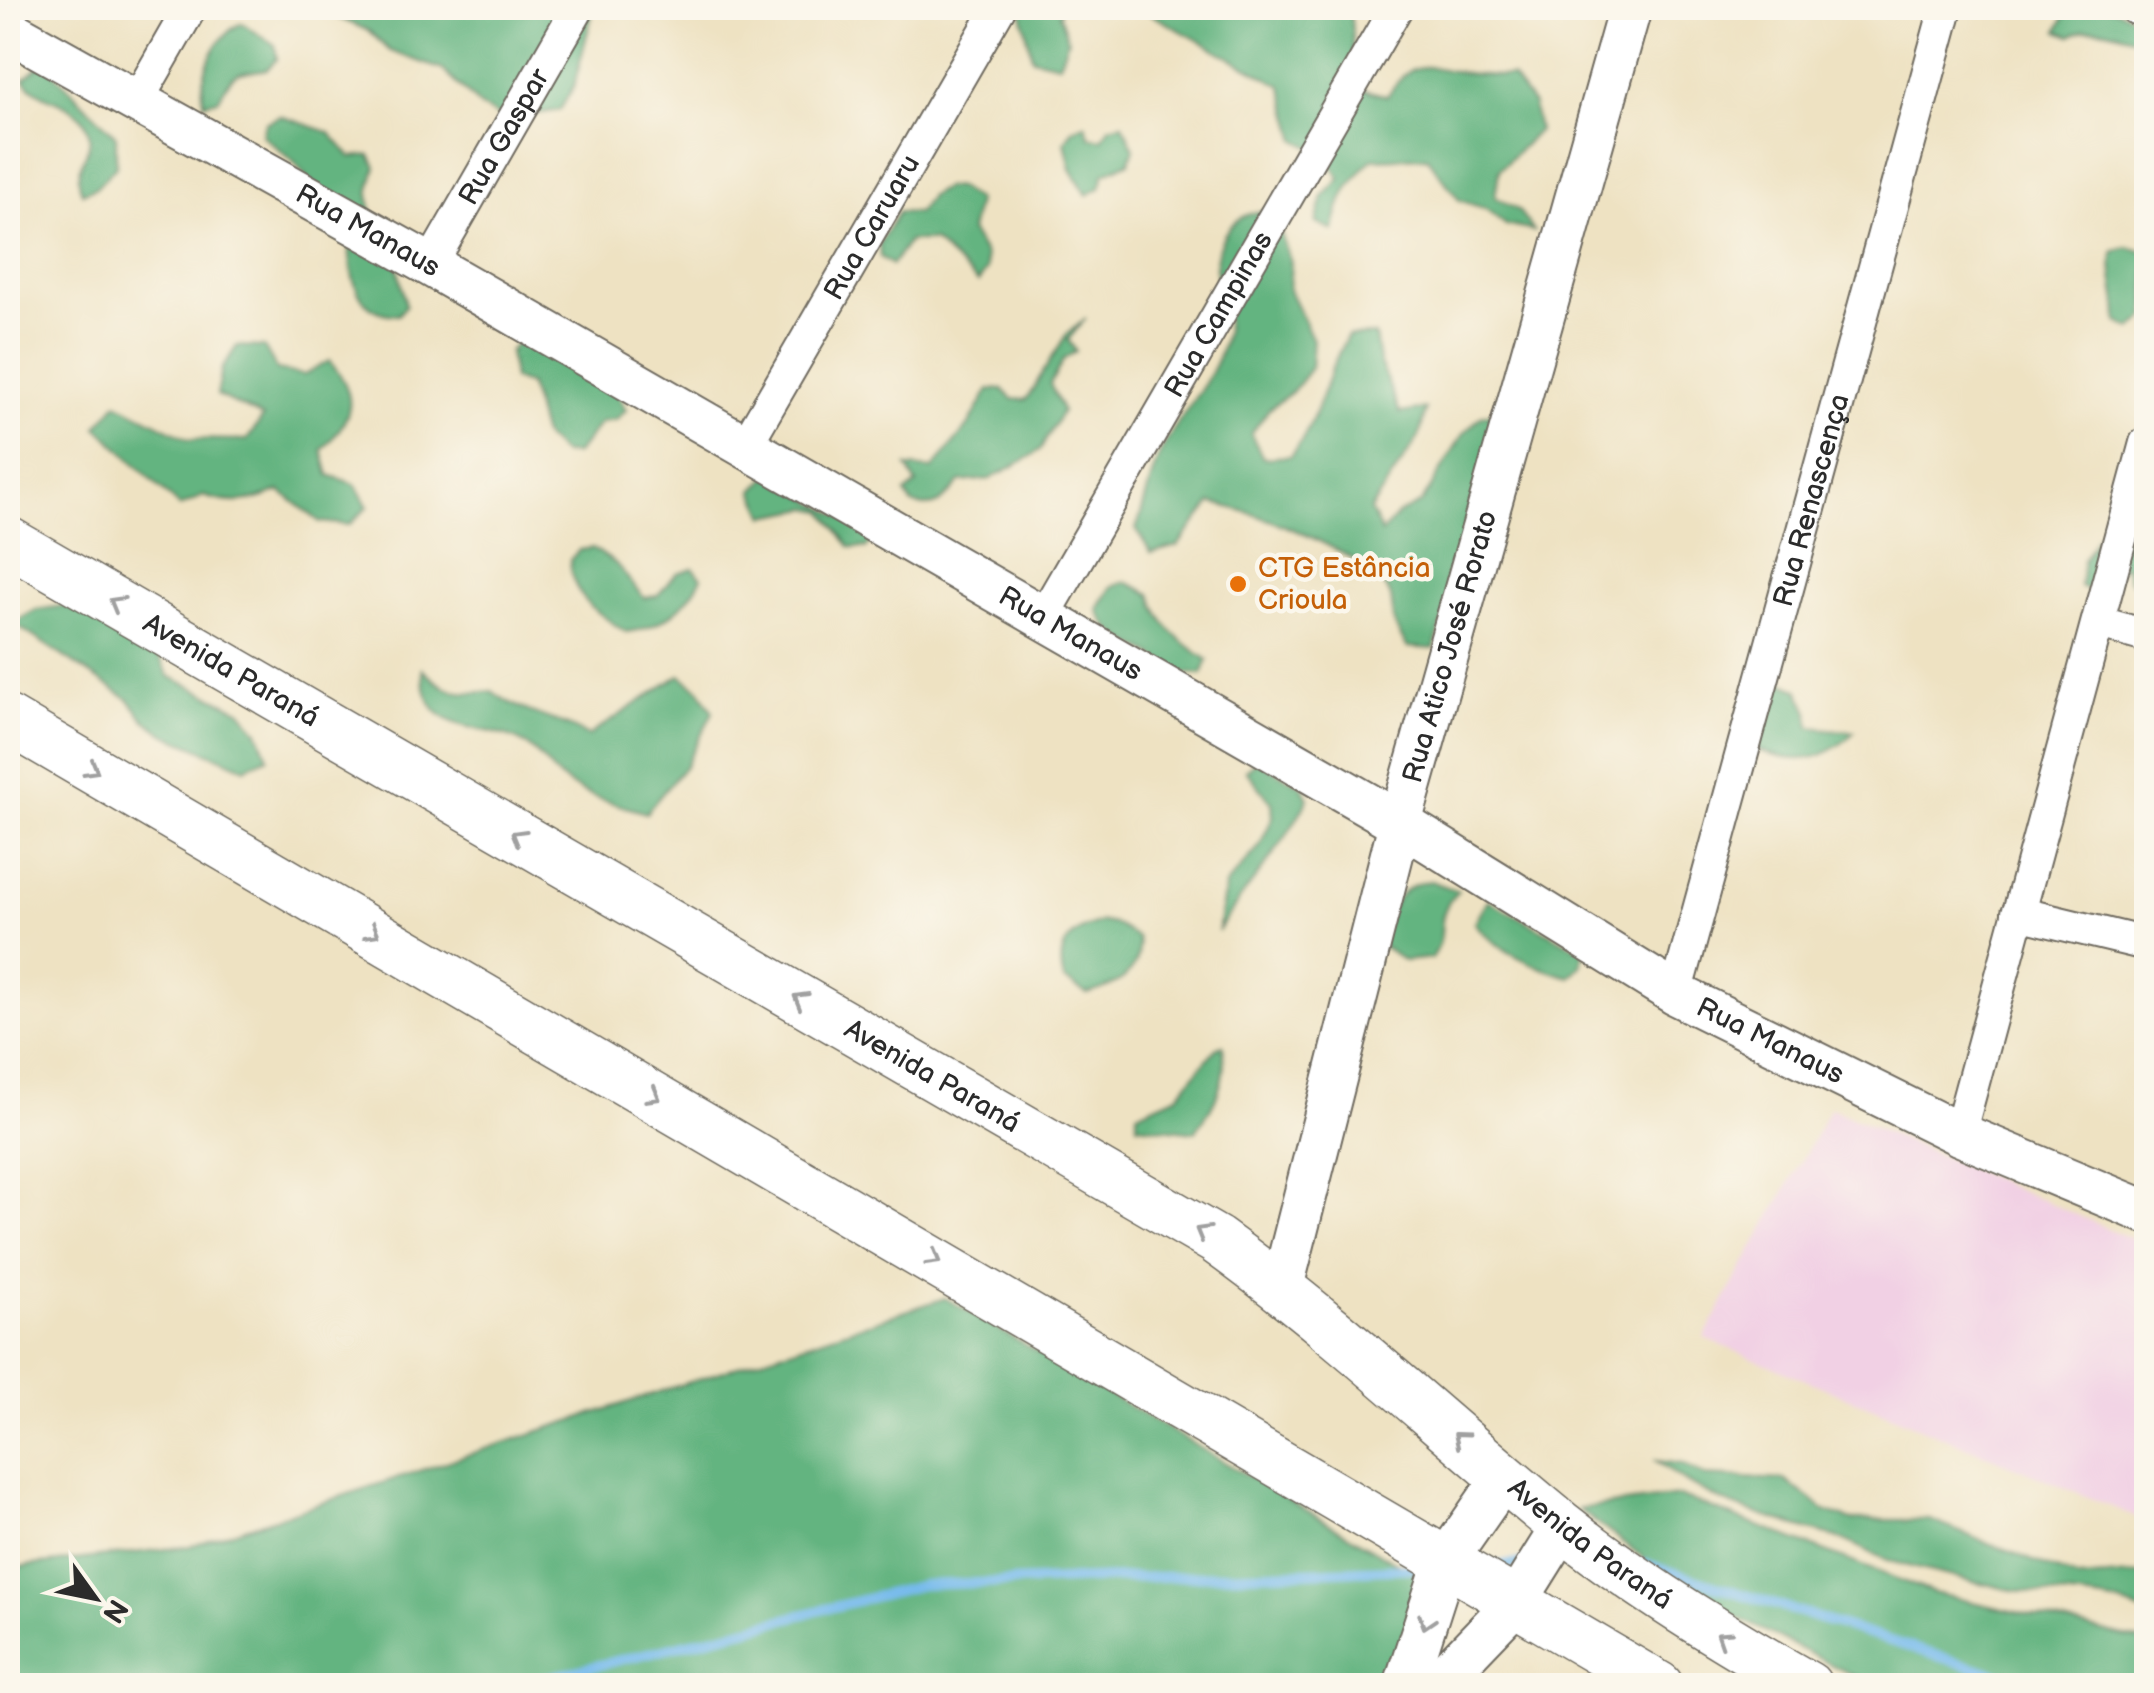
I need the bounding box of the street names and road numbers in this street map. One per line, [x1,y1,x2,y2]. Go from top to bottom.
street label: Rua Gaspar [452,62,557,211]
street label: Rua Caruaru [817,149,927,306]
street label: Rua Manaus [290,177,446,284]
street label: Rua Campinas [1158,225,1279,403]
street label: Rua Renascença [1766,390,1856,610]
street label: Rua Atico José Rorato [1396,507,1504,787]
street label: Rua Manaus [993,579,1148,688]
street label: Avenida Paraná [138,607,325,734]
street label: Rua Manaus [1691,990,1850,1091]
street label: Avenida Paraná [839,1012,1026,1140]
street label: Avenida Paraná [1501,1471,1678,1616]

